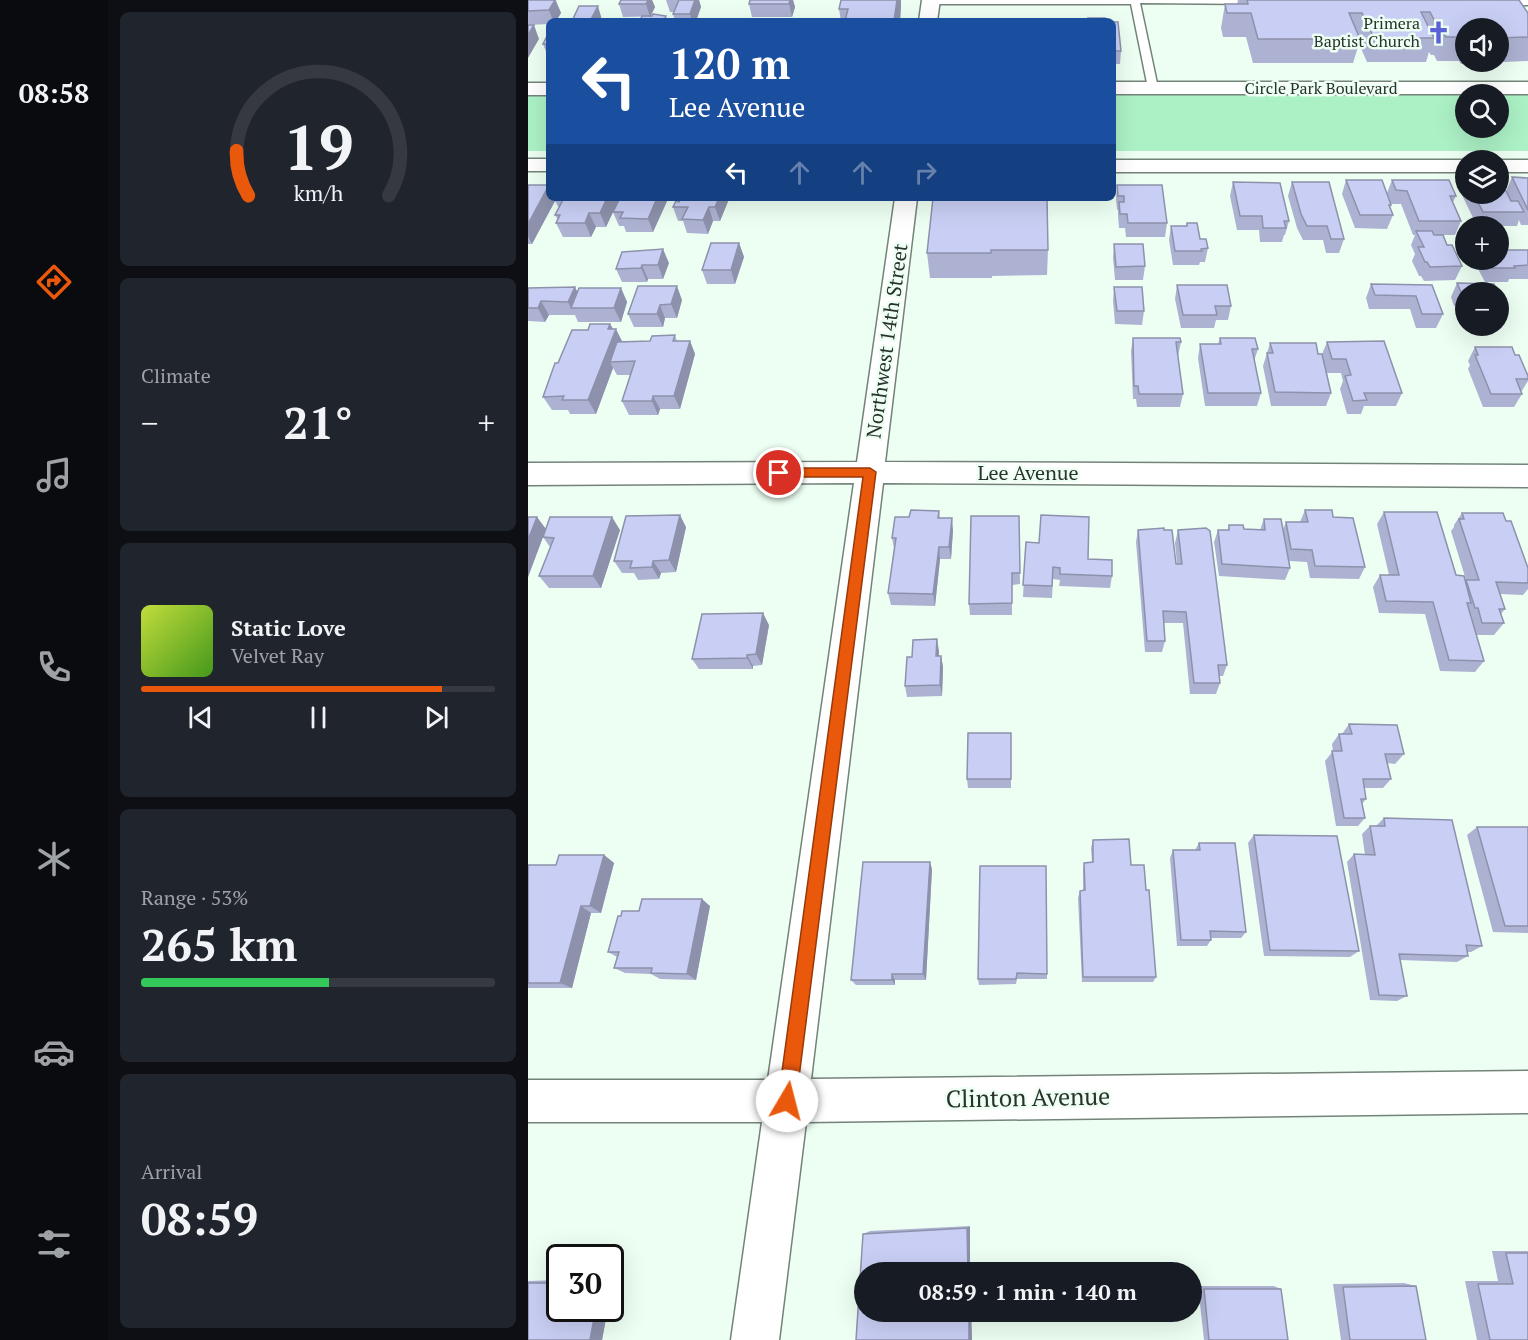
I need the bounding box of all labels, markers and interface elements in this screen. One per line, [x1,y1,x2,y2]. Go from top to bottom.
place label: Primera Baptist Church [1314,12,1421,52]
map controls [1455,18,1509,336]
button: sound [1455,18,1509,72]
church icon: Primera Baptist Church [1425,19,1451,45]
text: 120 m [669,35,790,91]
icon: left [570,42,648,120]
text: 08:58 [19,75,89,111]
street label: Circle Park Boulevard [1244,77,1398,99]
button: search [1455,84,1509,138]
text: Lee Avenue [669,89,805,125]
text: 19 [283,105,353,188]
button: layers [1455,150,1509,204]
icon: left [720,156,753,189]
icon: ahead [783,156,816,189]
icon: ahead [846,156,879,189]
icon: right [909,156,942,189]
text: km/h [293,179,343,207]
button: + [1455,216,1509,270]
street label: Northwest 14th Street [859,241,914,440]
icon: directions [33,261,75,303]
button: − [1455,282,1509,336]
text: Climate [141,362,211,389]
text: 21° [283,392,353,452]
text: − [141,401,159,444]
text: + [477,401,495,444]
pin [753,447,804,498]
icon: music [33,454,75,496]
icon: arrive [762,456,795,489]
street label: Lee Avenue [977,459,1079,486]
text: Static Love [231,613,346,642]
text: Velvet Ray [231,642,324,669]
icon: phone [33,646,75,688]
icon: previous [184,701,217,734]
icon: pause [302,701,335,734]
icon: next [420,701,453,734]
icon: climate [33,838,75,880]
text: Range · 53% [141,884,248,911]
text: 265 km [141,914,297,974]
icon: car [33,1031,75,1073]
position arrow [755,1069,819,1133]
street label: Clinton Avenue [945,1080,1111,1114]
text: Arrival [141,1158,202,1185]
text: 08:59 [141,1188,258,1248]
icon: filters [33,1223,75,1265]
speed limit sign: 30 [546,1244,624,1322]
text: 08:59 · 1 min · 140 m [919,1277,1137,1306]

